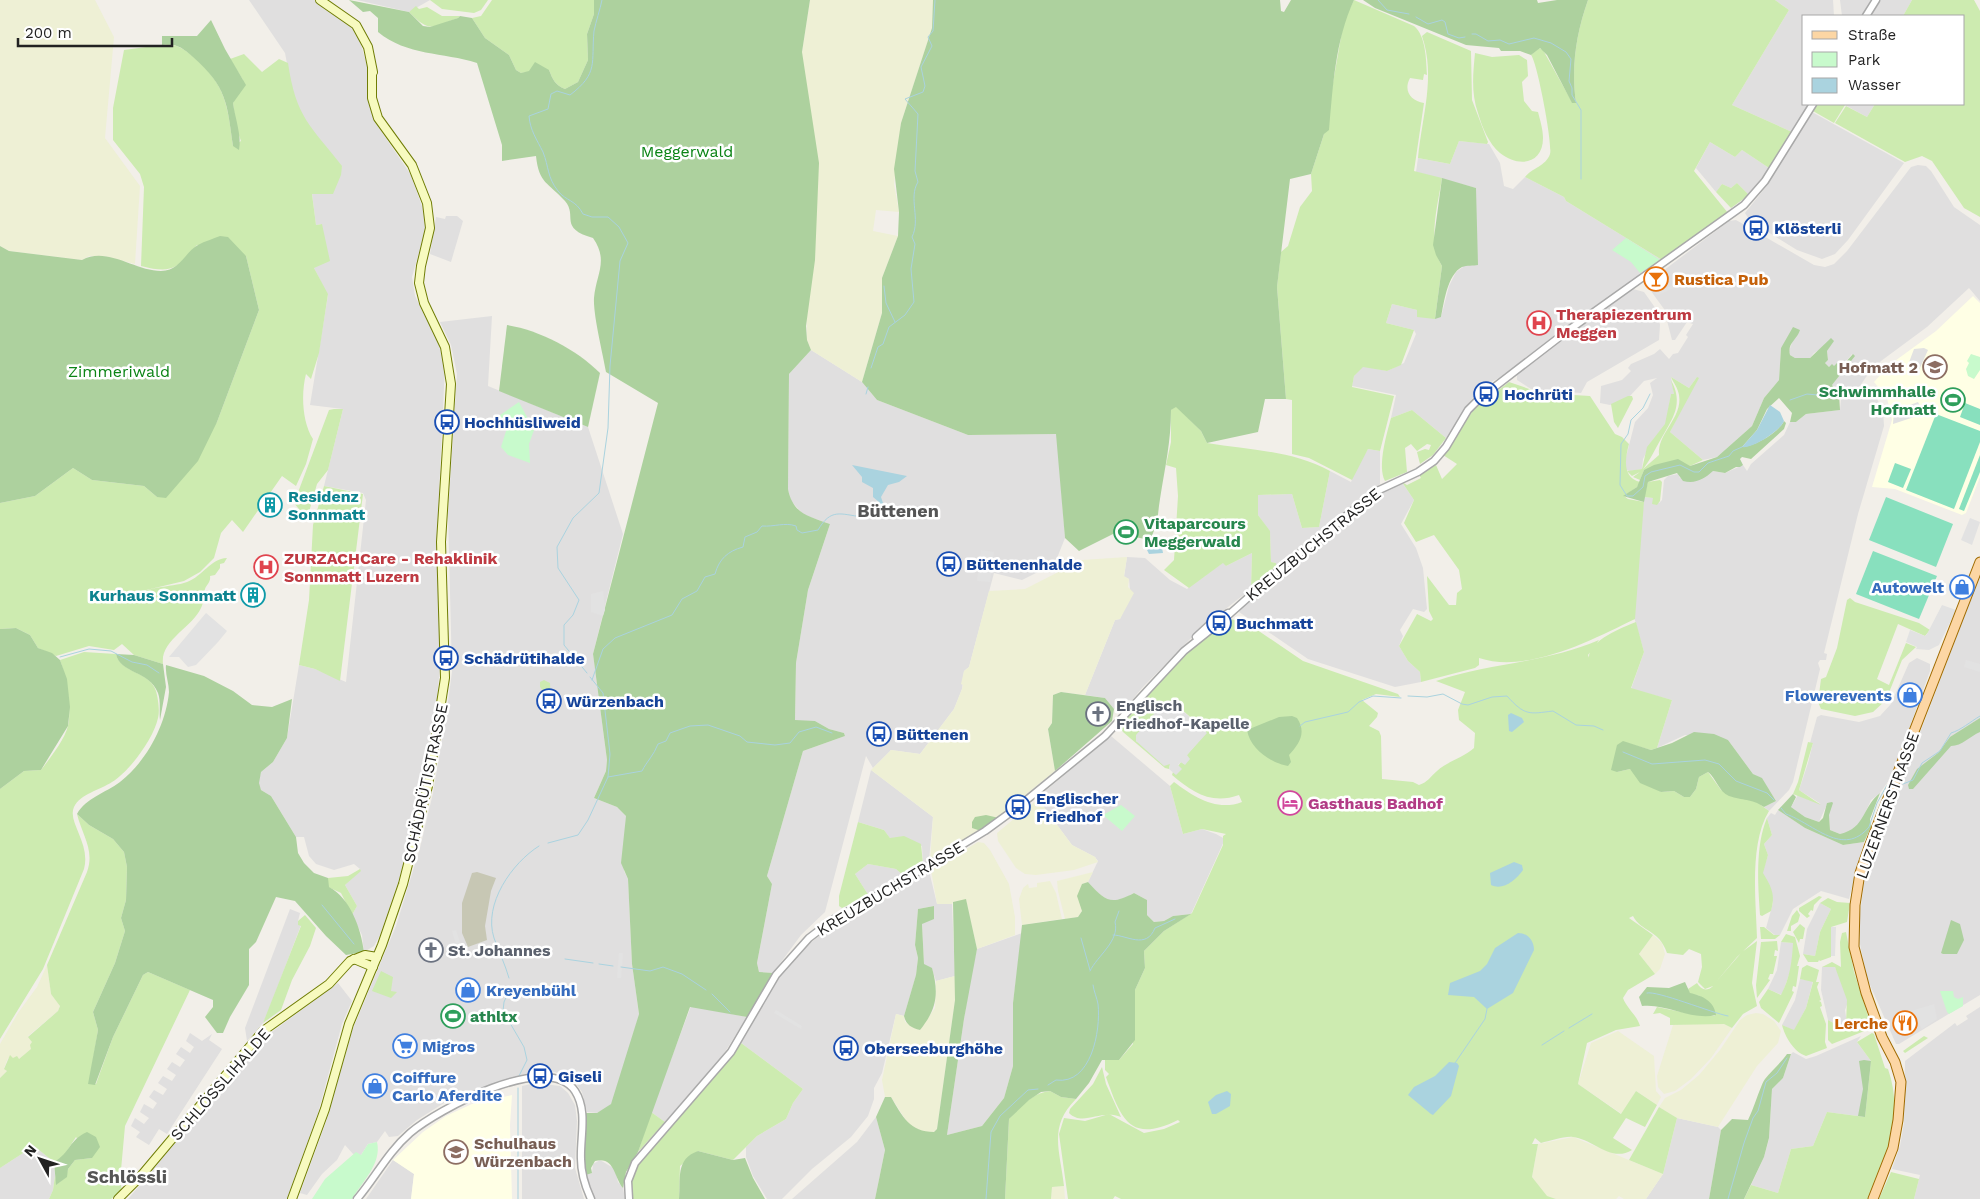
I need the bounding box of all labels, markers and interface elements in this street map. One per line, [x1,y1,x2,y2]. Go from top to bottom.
scale bar [18,15,171,47]
legend [1802,15,1965,105]
text: 200 m [25,24,72,42]
text: Straße [1848,26,1896,44]
text: Park [1848,51,1881,69]
text: Wasser [1848,76,1901,94]
park label: Meggerwald [641,142,733,161]
bus stop icon: Klösterli [1743,215,1769,241]
place label: Klösterli [1774,219,1841,238]
bar icon: Rustica Pub [1643,266,1669,292]
place label: Rustica Pub [1674,270,1768,289]
place label: Therapiezentrum Meggen [1556,305,1692,342]
hospital icon: Therapiezentrum Meggen [1526,310,1552,336]
school or university icon: Hofmatt 2 [1922,354,1948,380]
place label: Hofmatt 2 [1839,358,1918,377]
park label: Zimmeriwald [68,362,170,381]
bus stop icon: Hochrüti [1473,381,1499,407]
place label: Schwimmhalle Hofmatt [1819,382,1936,419]
place label: Hochrüti [1504,385,1573,404]
sports icon: Schwimmhalle Hofmatt [1940,387,1966,413]
bus stop icon: Hochhüsliweid [434,409,460,435]
place label: Hochhüsliweid [464,413,581,432]
street label: KREUZBUCHSTRASSE [1242,484,1385,605]
place label: Residenz Sonnmatt [288,487,365,524]
building icon: Residenz Sonnmatt [257,492,283,518]
district label: Büttenen [857,500,939,521]
place label: Vitaparcours Meggerwald [1144,514,1246,551]
sports icon: Vitaparcours Meggerwald [1113,519,1139,545]
place label: ZURZACHCare - Rehaklinik Sonnmatt Luzern [284,549,497,586]
bus stop icon: Büttenenhalde [936,551,962,577]
hospital icon: ZURZACHCare - Rehaklinik Sonnmatt Luzern [253,554,279,580]
place label: Büttenenhalde [966,555,1082,574]
shop icon: Autowelt [1949,574,1975,600]
place label: Autowelt [1872,578,1944,597]
building icon: Kurhaus Sonnmatt [240,582,266,608]
place label: Kurhaus Sonnmatt [89,586,236,605]
bus stop icon: Buchmatt [1206,610,1232,636]
place label: Buchmatt [1236,614,1313,633]
bus stop icon: Schädrütihalde [433,645,459,671]
place label: Schädrütihalde [464,649,585,668]
shop icon: Flowerevents [1897,682,1923,708]
place label: Flowerevents [1785,686,1892,705]
bus stop icon: Würzenbach [536,688,562,714]
place label: Würzenbach [566,692,664,711]
place label: Englisch Friedhof-Kapelle [1116,696,1250,733]
church icon: Englisch Friedhof-Kapelle [1085,701,1111,727]
street label: SCHÄDRÜTISTRASSE [399,702,452,865]
bus stop icon: Büttenen [866,721,892,747]
place label: Büttenen [896,725,969,744]
street label: LUZERNERSTRASSE [1852,729,1923,881]
place label: Englischer Friedhof [1036,789,1119,826]
hotel icon: Gasthaus Badhof [1277,790,1303,816]
bus stop icon: Englischer Friedhof [1005,794,1031,820]
place label: Gasthaus Badhof [1308,794,1443,813]
street label: KREUZBUCHSTRASSE [813,837,967,940]
church icon: St. Johannes [418,937,444,963]
place label: St. Johannes [448,941,551,960]
shop icon: Kreyenbühl [455,977,481,1003]
place label: Kreyenbühl [486,981,577,1000]
sports icon: athltx [440,1003,466,1029]
place label: athltx [470,1007,518,1026]
restaurant icon: Lerche [1892,1010,1918,1036]
place label: Lerche [1834,1014,1888,1033]
street label: SCHLÖSSLIHALDE [166,1024,274,1144]
supermarket icon: Migros [392,1033,418,1059]
bus stop icon: Oberseeburghöhe [833,1035,859,1061]
place label: Migros [422,1037,476,1056]
place label: Oberseeburghöhe [864,1039,1003,1058]
bus stop icon: Giseli [527,1063,553,1089]
place label: Giseli [558,1067,602,1086]
place label: Coiffure Carlo Aferdite [392,1068,502,1105]
shop icon: Coiffure Carlo Aferdite [362,1073,388,1099]
north arrow [15,1134,65,1184]
place label: Schulhaus Würzenbach [474,1134,572,1171]
school or university icon: Schulhaus Würzenbach [443,1139,469,1165]
text: N [21,1142,40,1160]
district label: Schlössli [87,1166,167,1187]

